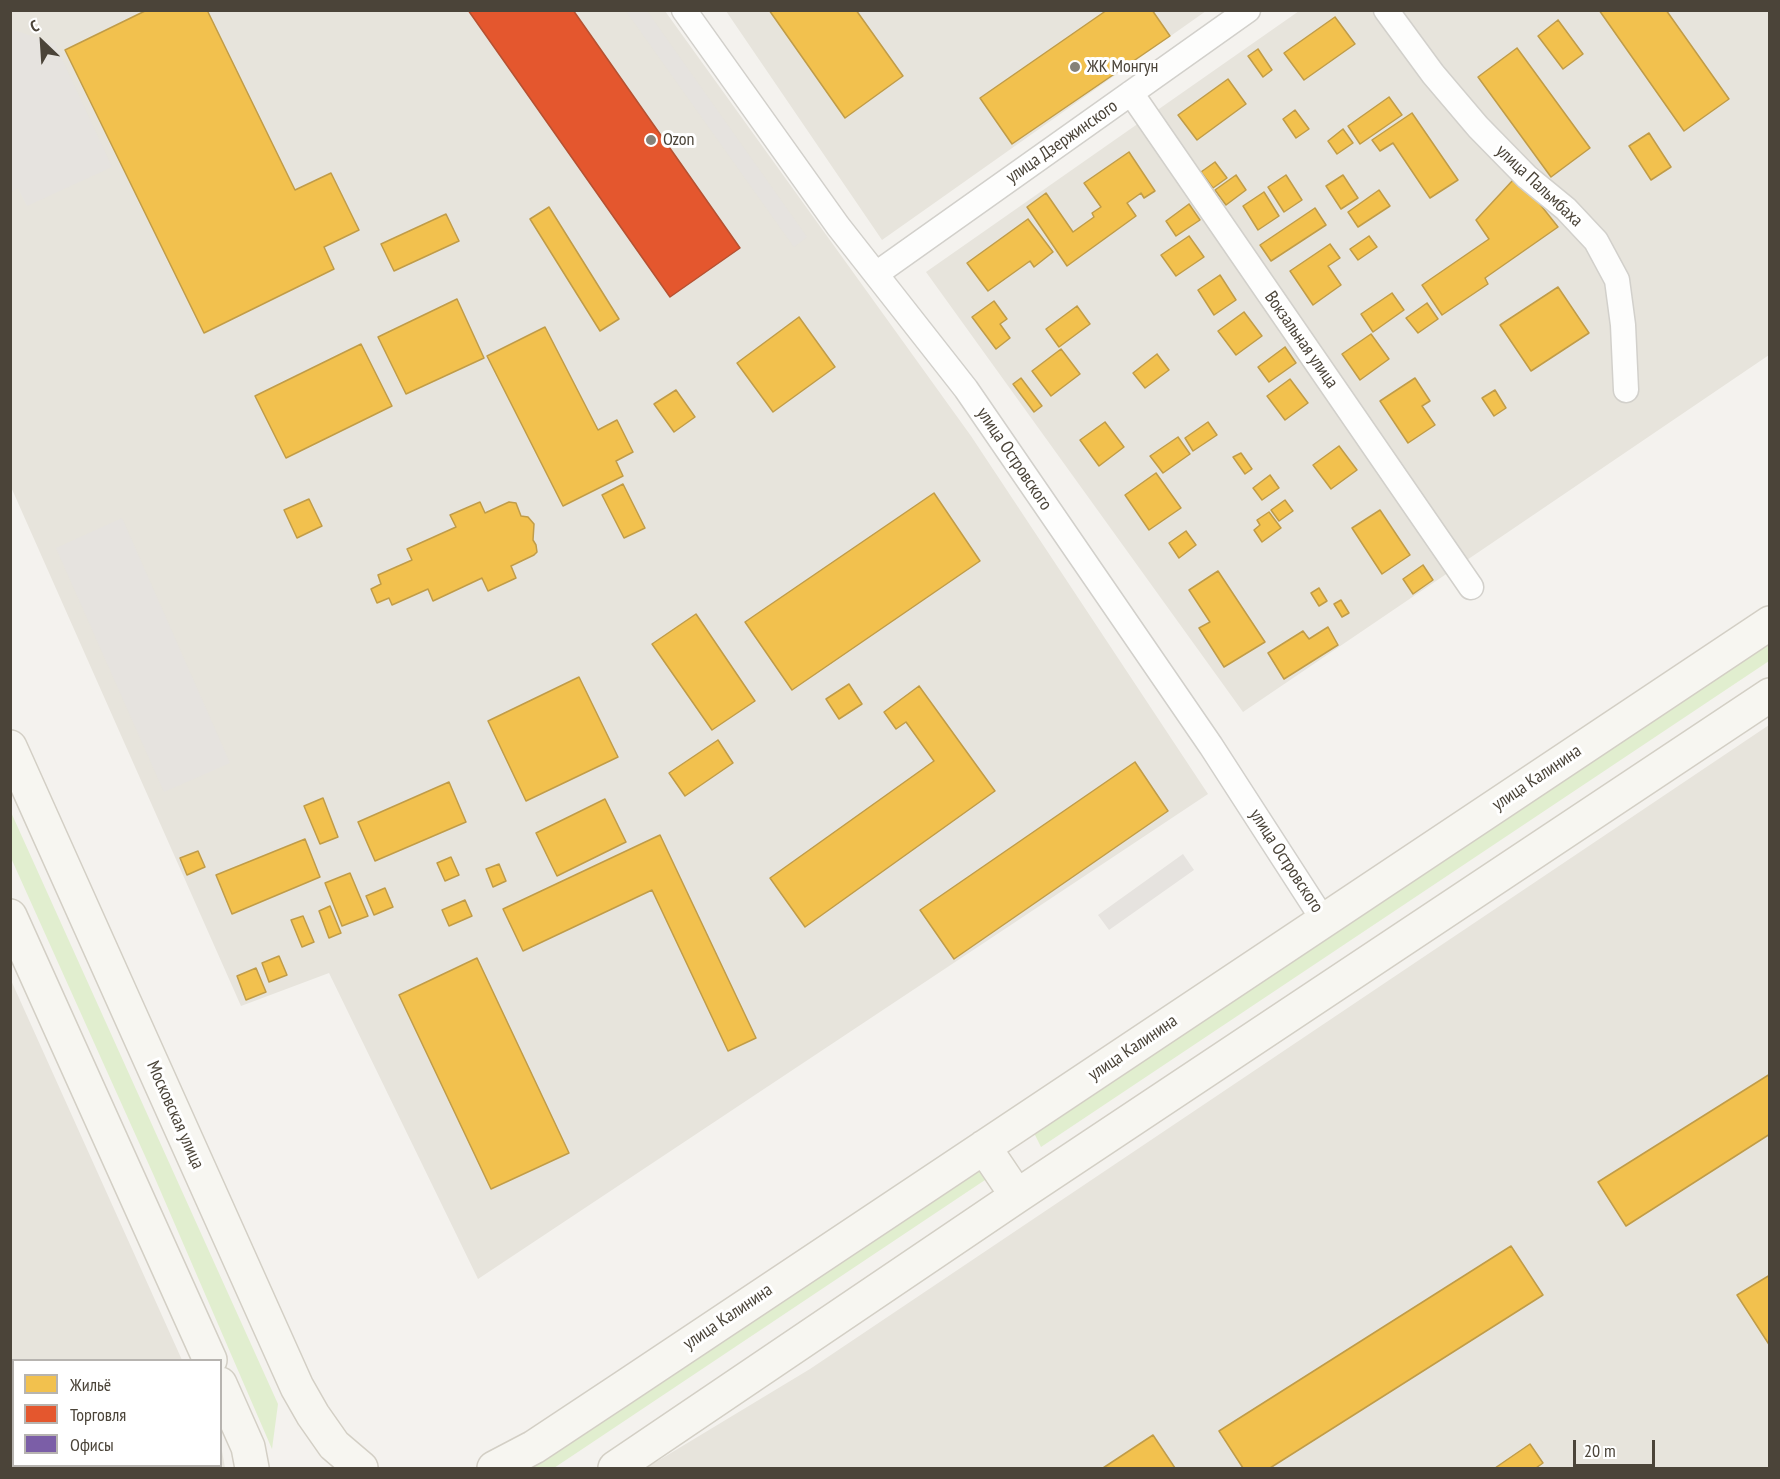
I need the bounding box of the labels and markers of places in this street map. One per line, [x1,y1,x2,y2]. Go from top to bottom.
place label: ЖК Монгун [1087,56,1158,78]
marker: ЖК Монгун [1068,60,1082,74]
place label: Ozon [663,129,695,151]
marker: Ozon [644,133,658,147]

